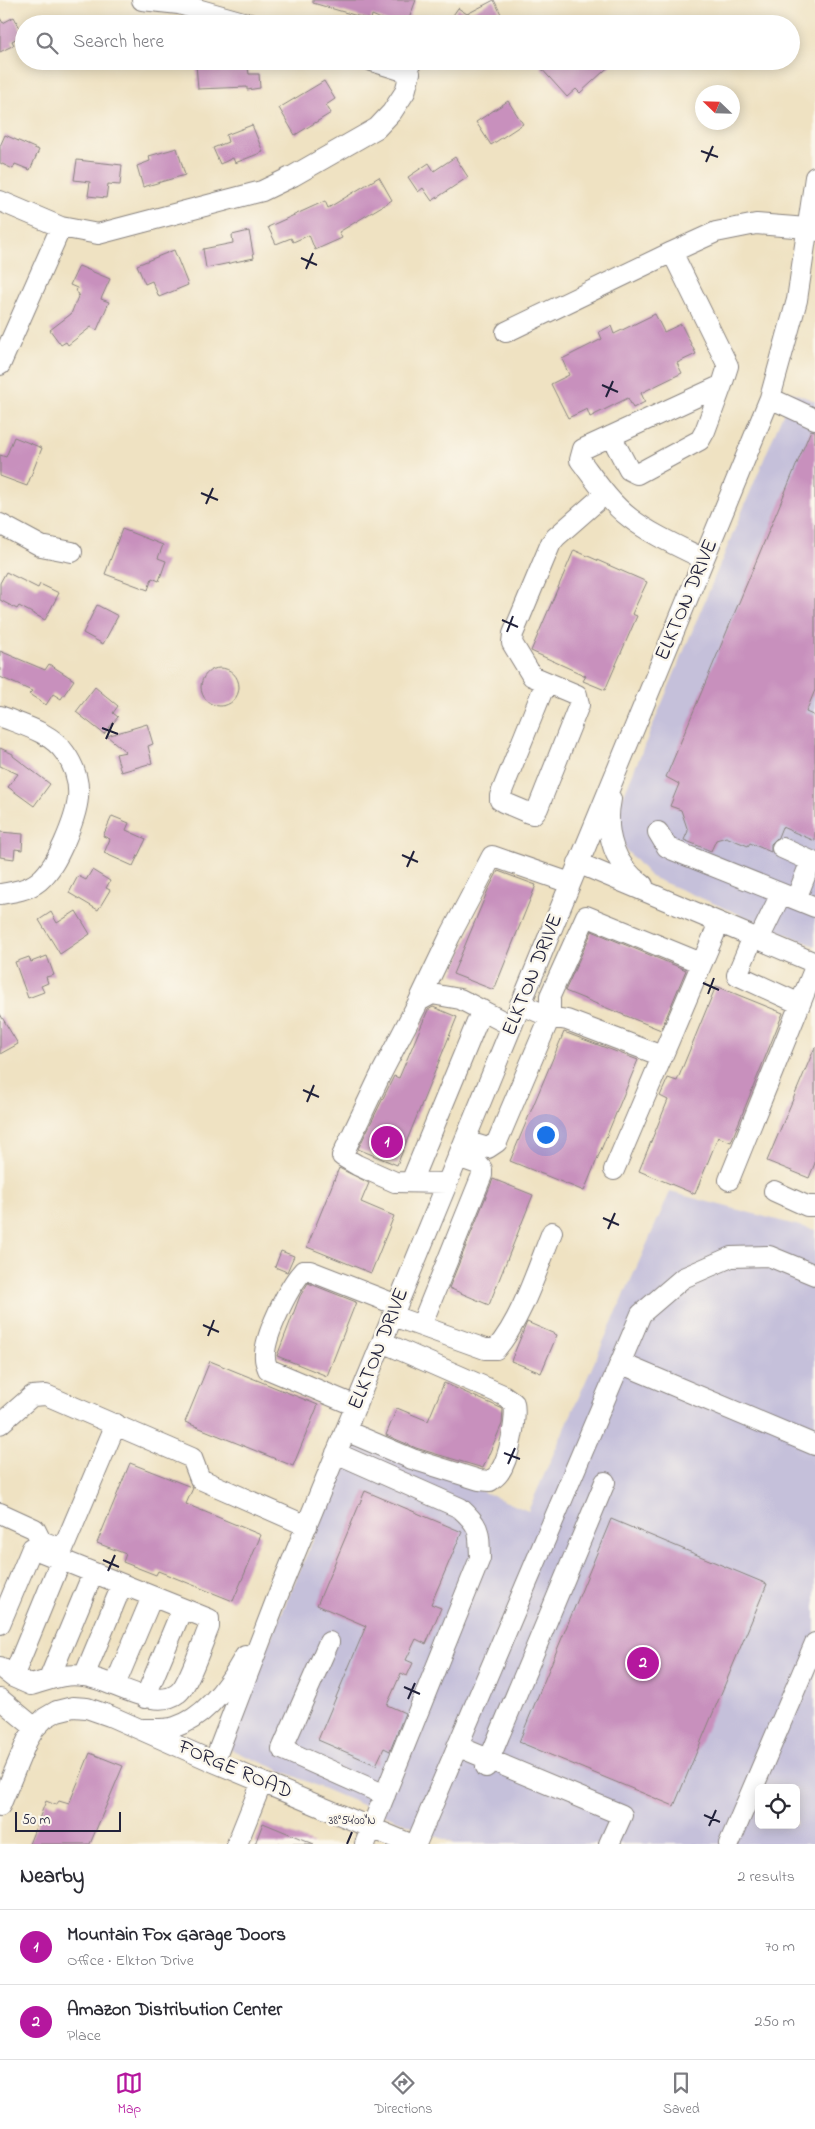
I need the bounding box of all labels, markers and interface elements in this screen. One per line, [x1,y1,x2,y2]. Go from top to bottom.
search box [15,15,800,70]
icon: search [33,29,61,57]
text: Search here [73,29,164,56]
north arrow [695,85,740,130]
street label: ELKTON DRIVE [648,535,726,665]
street label: ELKTON DRIVE [495,909,571,1041]
your location [533,1122,559,1148]
pin: 1 [371,1123,403,1161]
street label: ELKTON DRIVE [341,1283,417,1415]
pin: 2 [627,1644,659,1682]
street label: FORGE ROAD [172,1732,297,1808]
map controls [755,1784,800,1829]
button: locate [755,1784,800,1829]
scale bar [15,1809,121,1832]
text: 50 m [22,1810,50,1831]
text: 38°54'00"N [328,1812,376,1830]
text: Nearby [20,1862,84,1892]
text: 2 results [737,1865,795,1889]
text: Mountain Fox Garage Doors [67,1922,286,1949]
text: 1 [33,1935,39,1959]
text: 70 m [765,1935,795,1959]
text: Office · Elkton Drive [67,1949,194,1973]
text: Amazon Distribution Center [67,1997,282,2024]
text: 2 [32,2010,40,2034]
text: 250 m [755,2010,795,2034]
text: Place [67,2024,101,2048]
tab: Map [115,2069,143,2120]
tab: Directions [374,2069,432,2120]
tab: Saved [663,2069,700,2120]

